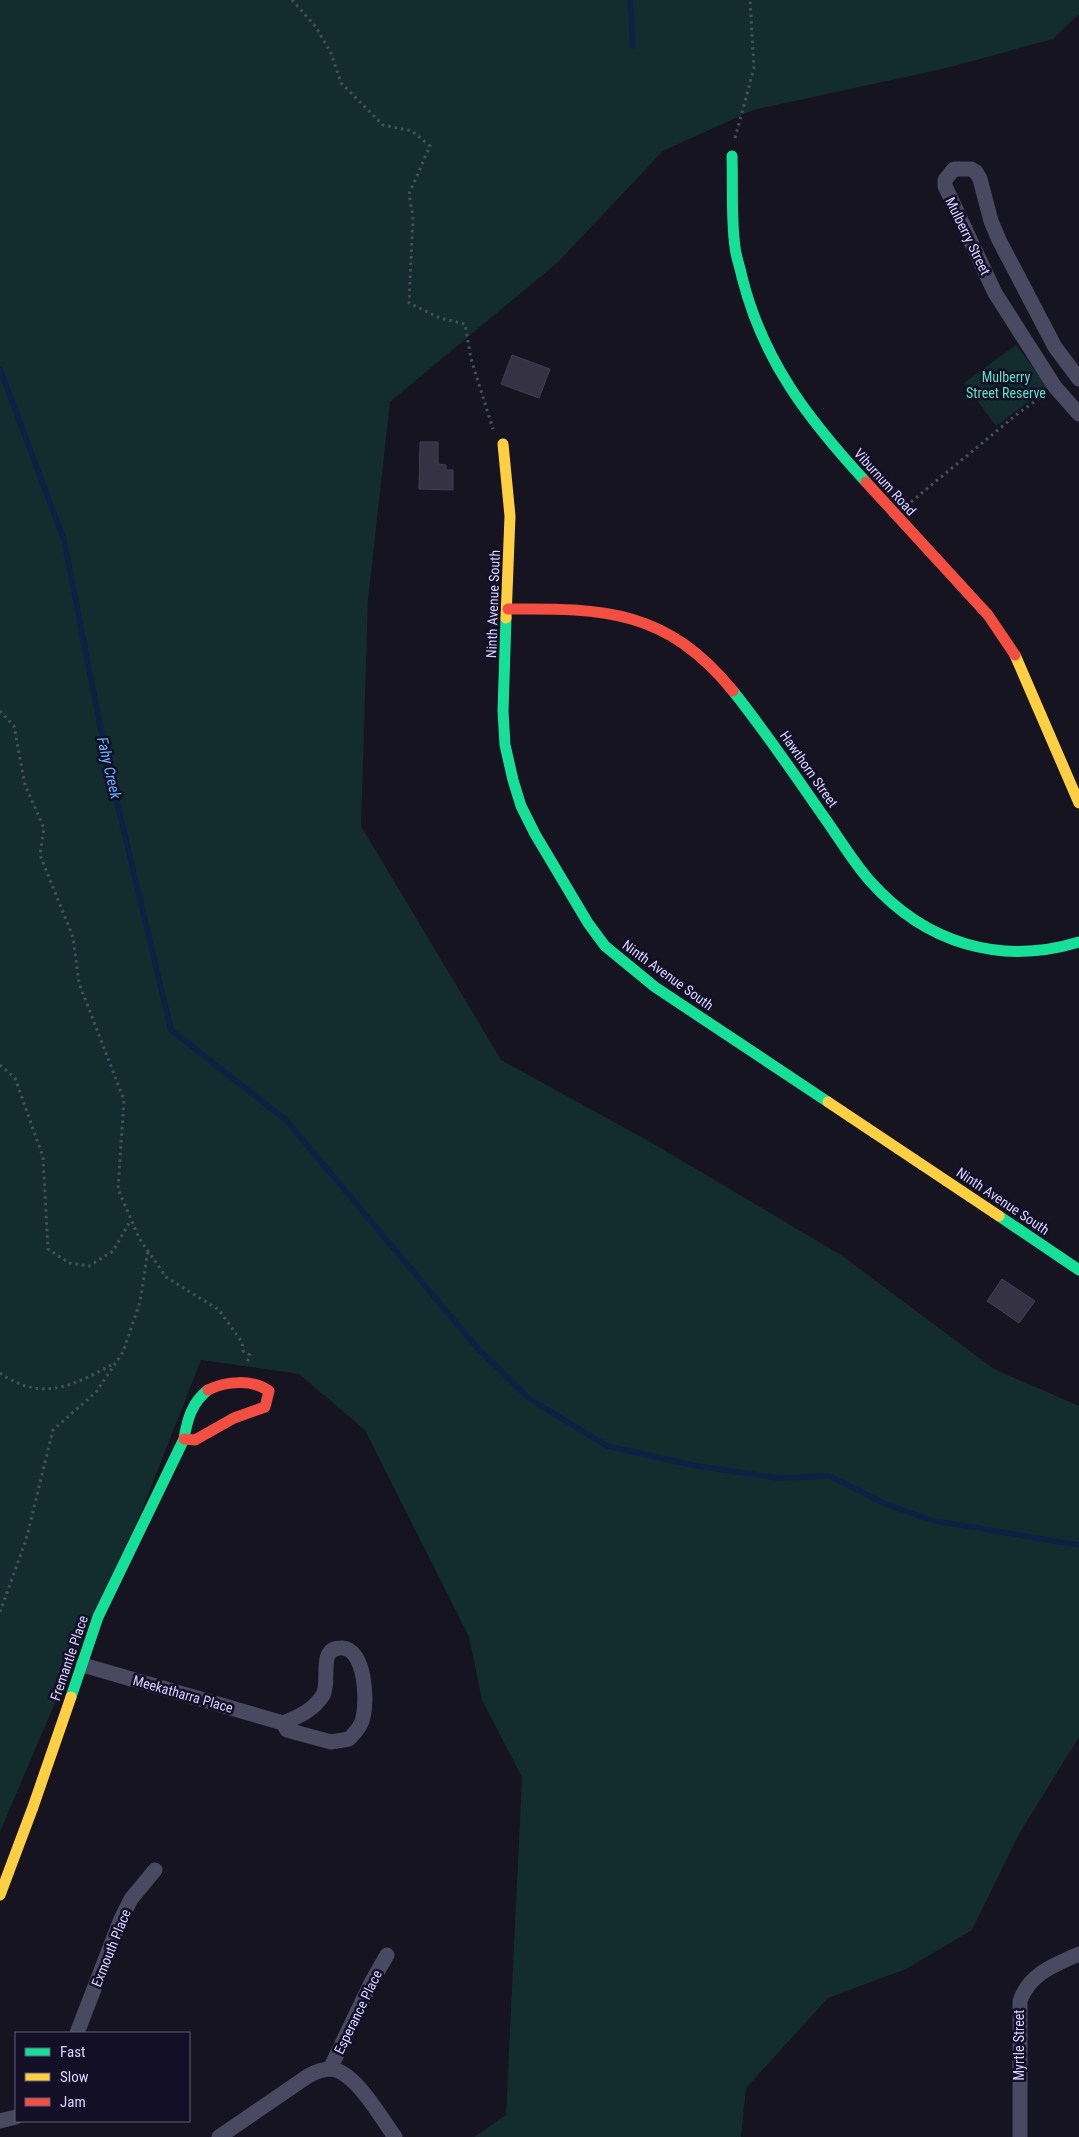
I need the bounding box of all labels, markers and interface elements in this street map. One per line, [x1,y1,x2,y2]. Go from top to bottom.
street label: Mulberry Street [942,195,994,277]
park label: Mulberry Street Reserve [966,369,1046,401]
street label: Viburnum Road [851,445,919,519]
street label: Ninth Avenue South [483,550,503,658]
street label: Hawthorn Street [777,728,841,810]
water label: Fahy Creek [93,735,125,801]
street label: Ninth Avenue South [620,937,716,1013]
street label: Ninth Avenue South [954,1164,1052,1238]
street label: Fremantle Place [47,1613,91,1703]
street label: Meekatharra Place [131,1672,235,1716]
street label: Exmouth Place [88,1906,134,1989]
street label: Esperance Place [331,1967,385,2057]
street label: Myrtle Street [1011,2010,1027,2080]
legend [15,2032,190,2122]
text: Fast [60,2043,85,2061]
text: Slow [60,2068,89,2086]
text: Jam [60,2093,86,2111]

